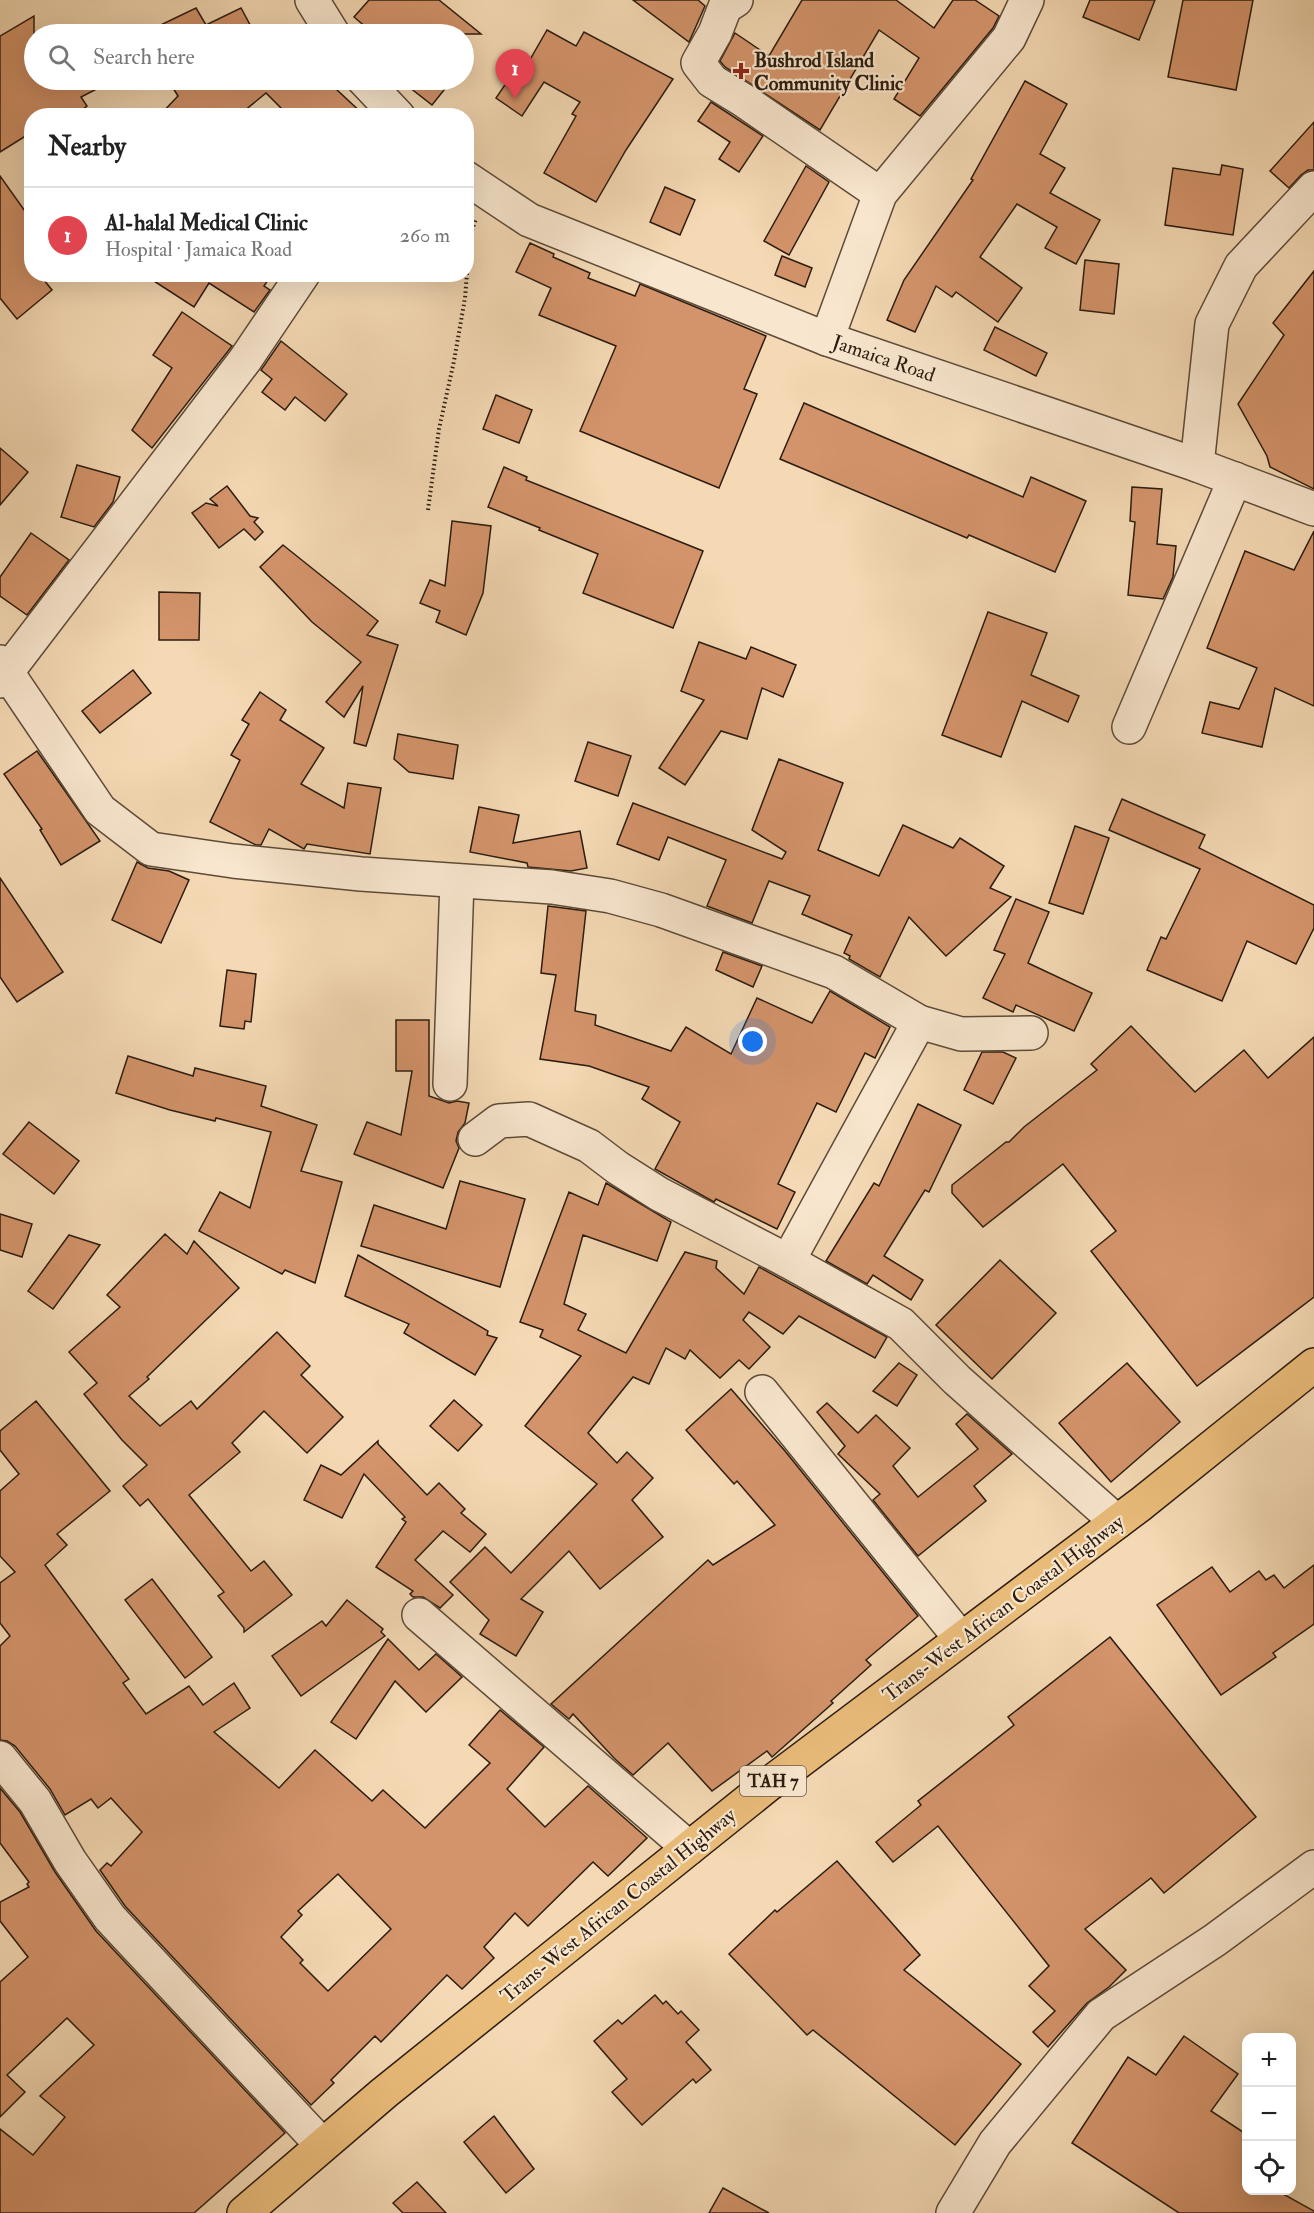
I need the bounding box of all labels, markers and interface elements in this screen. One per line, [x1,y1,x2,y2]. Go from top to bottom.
search box [24,24,474,90]
icon: search [45,41,78,74]
text: Search here [93,43,195,71]
place label: Bushrod Island Community Clinic [754,48,904,97]
pin: 1 [496,50,534,99]
marker: Bushrod Island Community Clinic [732,62,750,80]
text: Nearby [48,131,126,163]
text: Al-halal Medical Clinic [105,209,308,237]
text: 1 [64,223,71,248]
text: 260 m [400,223,450,248]
text: Hospital · Jamaica Road [105,237,292,262]
street label: Jamaica Road [828,329,939,388]
your location [738,1027,767,1056]
street label: Trans-West African Coastal Highway [878,1509,1130,1707]
road number: TAH 7 [740,1766,806,1796]
street label: Trans-West African Coastal Highway [496,1802,742,2008]
map controls [1242,2033,1296,2195]
button: + [1242,2033,1296,2087]
button: − [1242,2087,1296,2141]
button: locate [1242,2141,1296,2195]

